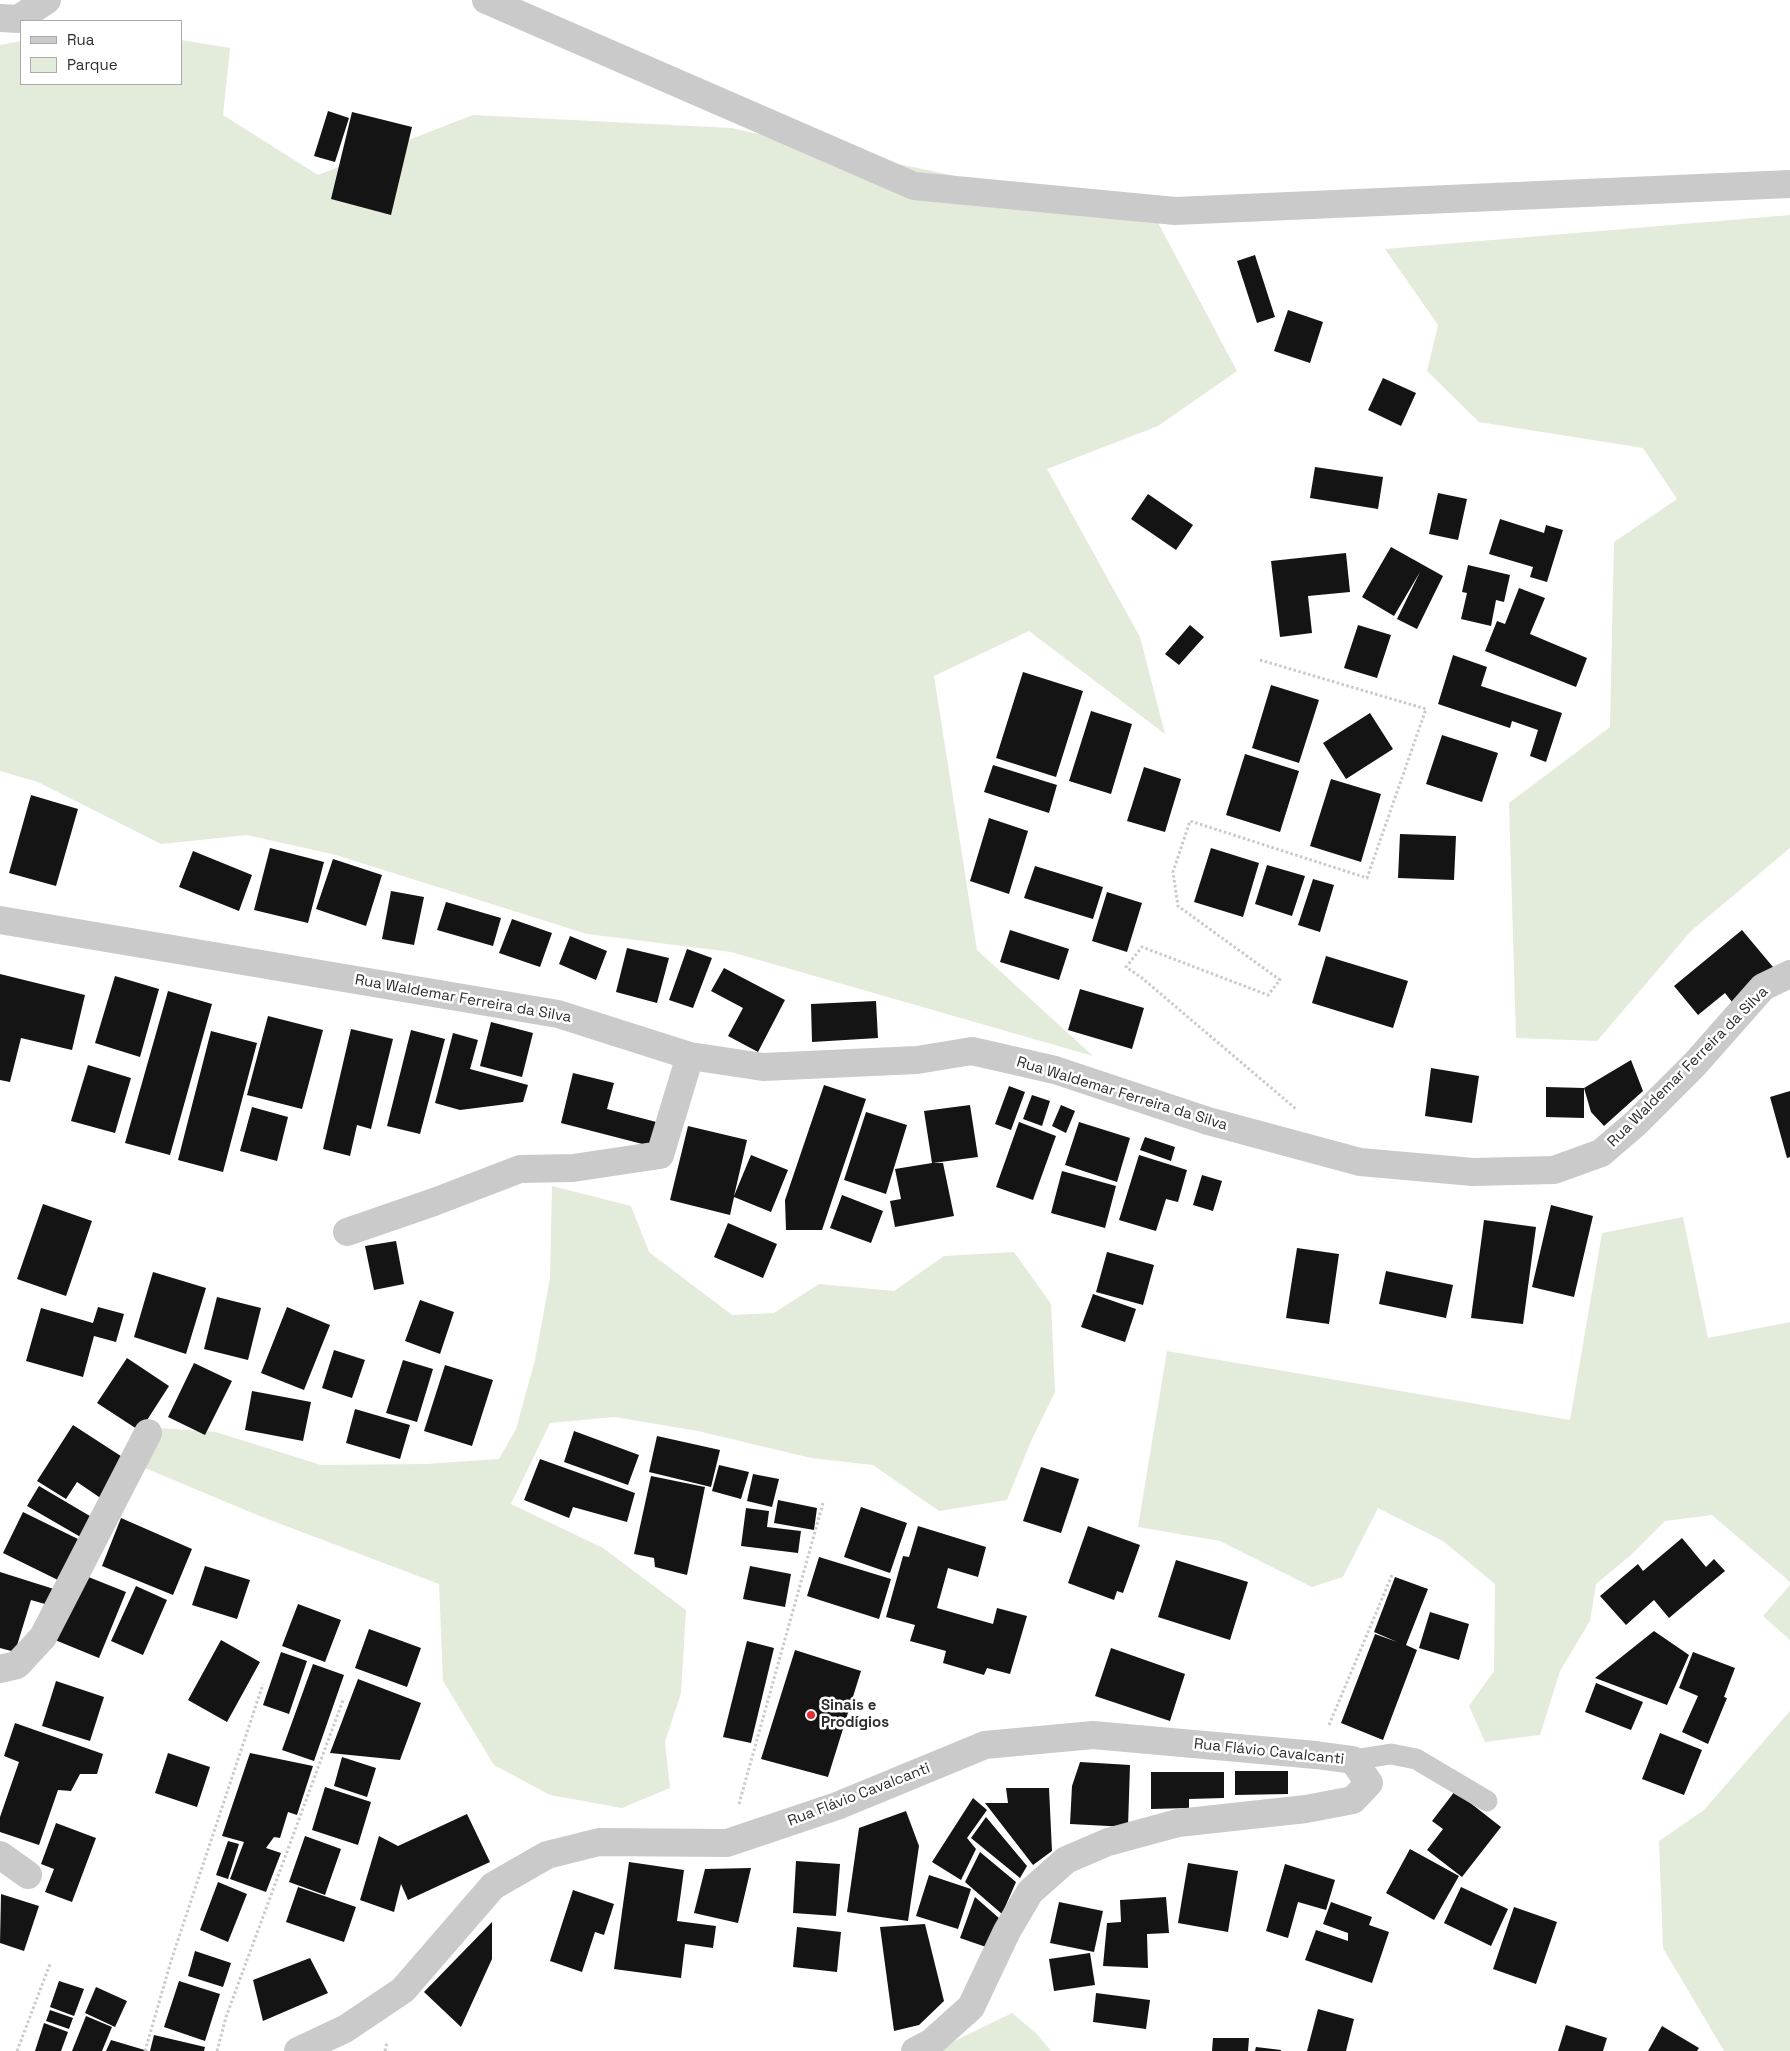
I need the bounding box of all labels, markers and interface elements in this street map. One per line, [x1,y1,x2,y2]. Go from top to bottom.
legend [20,20,182,85]
text: Rua [67,30,94,49]
text: Parque [67,55,118,74]
street label: Rua Waldemar Ferreira da Silva [353,971,573,1027]
street label: Rua Waldemar Ferreira da Silva [1604,983,1772,1151]
street label: Rua Waldemar Ferreira da Silva [1014,1053,1230,1135]
place label: Sinais e Prodígios [821,1697,889,1732]
marker: Sinais e Prodígios [805,1709,817,1721]
street label: Rua Flávio Cavalcanti [1193,1735,1345,1769]
street label: Rua Flávio Cavalcanti [785,1760,933,1830]

